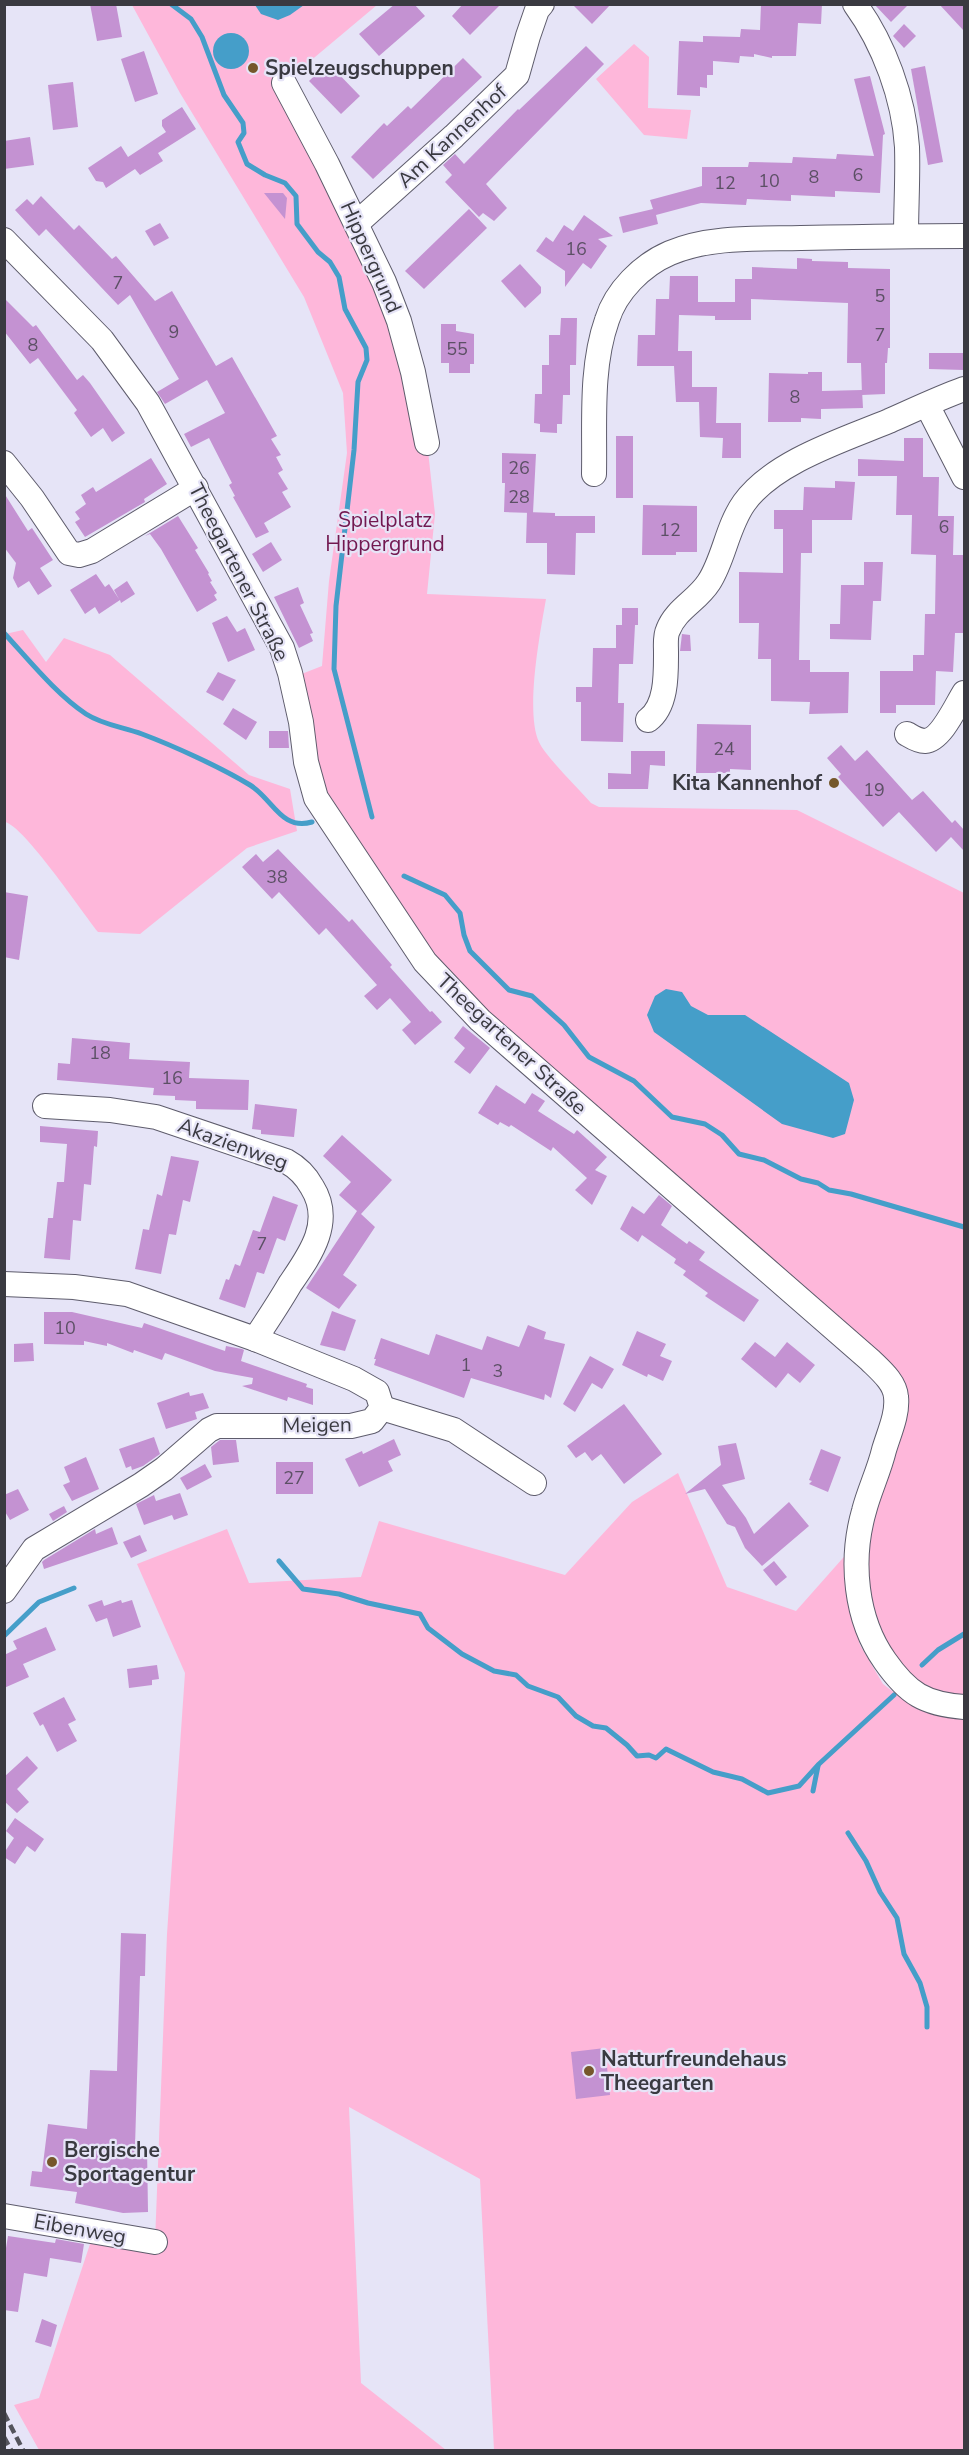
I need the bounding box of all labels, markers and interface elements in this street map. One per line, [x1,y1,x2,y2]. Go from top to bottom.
place label: Spielzeugschuppen [265,54,454,82]
marker: Spielzeugschuppen [246,61,260,75]
street label: Am Kannenhof [391,77,514,194]
house number: 6 [853,163,863,187]
house number: 8 [809,165,819,189]
house number: 10 [758,169,780,193]
house number: 12 [714,171,736,195]
street label: Hippergrund [334,197,408,317]
house number: 16 [565,237,587,261]
house number: 7 [113,271,123,295]
house number: 5 [875,284,885,308]
house number: 9 [169,320,179,344]
house number: 7 [875,323,885,347]
house number: 8 [28,333,38,357]
house number: 55 [446,337,468,361]
house number: 8 [790,385,800,409]
house number: 26 [508,456,530,480]
street label: Theegartener Straße [182,478,296,666]
house number: 28 [508,485,530,509]
park label: Spielplatz Hippergrund [325,506,445,558]
house number: 6 [939,515,949,539]
house number: 12 [659,518,681,542]
house number: 24 [713,737,735,761]
place label: Kita Kannenhof [672,769,822,797]
marker: Kita Kannenhof [827,776,841,790]
house number: 19 [863,778,885,802]
house number: 38 [266,865,288,889]
street label: Theegartener Straße [431,967,593,1121]
house number: 18 [89,1041,111,1065]
house number: 16 [161,1066,183,1090]
street label: Akazienweg [174,1111,292,1177]
house number: 7 [257,1232,267,1256]
house number: 10 [54,1316,76,1340]
house number: 1 [461,1353,471,1377]
house number: 3 [493,1359,503,1383]
street label: Meigen [282,1410,352,1440]
house number: 27 [283,1466,305,1490]
place label: Natturfreundehaus Theegarten [601,2045,786,2097]
marker: Natturfreundehaus Theegarten [582,2064,596,2078]
place label: Bergische Sportagentur [64,2136,196,2188]
marker: Bergische Sportagentur [45,2155,59,2169]
street label: Eibenweg [32,2207,128,2251]

